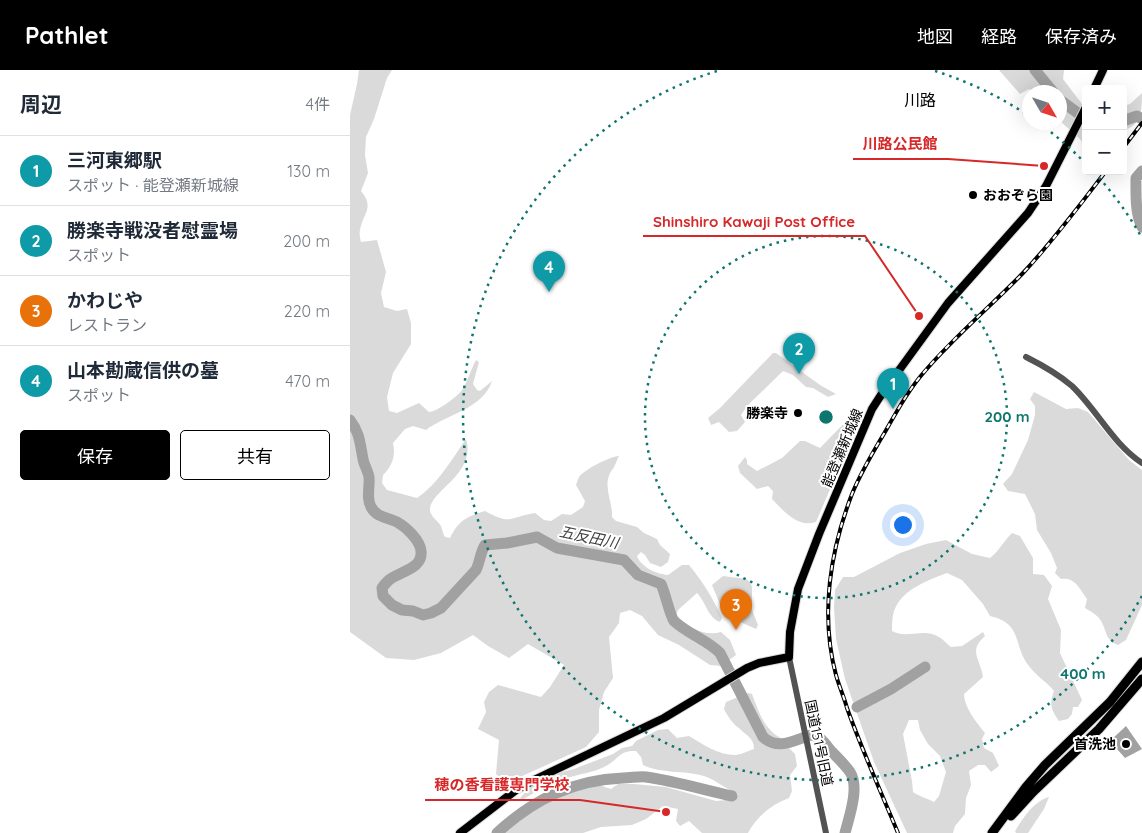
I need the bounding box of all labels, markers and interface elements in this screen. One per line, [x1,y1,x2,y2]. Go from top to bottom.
text: Pathlet [25,20,109,50]
text: 地図 [917,25,953,48]
text: 経路 [981,25,1017,48]
text: 保存済み [1045,25,1117,48]
north arrow [1022,85,1067,130]
map controls [1082,85,1127,175]
button: + [1082,85,1127,130]
district label: 川路 [904,90,936,110]
text: 周辺 [20,91,62,117]
text: 4件 [306,94,330,114]
callout: 川路公民館 [853,129,948,159]
button: − [1082,130,1127,175]
text: 川路公民館 [862,134,938,153]
text: 三河東郷駅 [67,148,162,172]
text: 1 [33,161,39,181]
text: 130 m [287,161,330,181]
text: スポット · 能登瀬新城線 [67,175,239,195]
place label: おおぞら園 [983,186,1053,204]
marker: おおぞら園 [967,189,979,201]
callout: Shinshiro Kawaji Post Office [643,206,865,236]
text: Shinshiro Kawaji Post Office [653,212,855,231]
text: 勝楽寺戦没者慰霊場 [67,218,238,242]
text: 2 [31,231,41,251]
text: 200 m [283,231,330,251]
text: スポット [67,245,131,265]
pin: 4 [533,251,565,292]
text: かわじや [67,288,143,312]
text: 3 [32,301,40,321]
text: 220 m [284,301,330,321]
text: レストラン [67,315,147,335]
pin: 2 [783,333,815,374]
text: 山本勘蔵信供の墓 [67,358,219,382]
pin: 1 [877,368,909,409]
text: 4 [31,371,41,391]
text: 470 m [285,371,330,391]
text: スポット [67,385,131,405]
place label: 勝楽寺 [746,404,788,422]
street label: 能登瀬新城線 [817,406,867,490]
marker: 勝楽寺 [792,407,804,419]
text: 200 m [985,407,1030,426]
centre of rings [817,408,835,426]
button: 保存 [20,430,170,480]
button: 共有 [180,430,330,480]
your location [890,512,916,538]
water label: 五反田川 [558,521,622,553]
pin: 3 [720,589,752,630]
text: 400 m [1060,664,1106,683]
street label: 国道151号旧道 [801,698,837,788]
place label: 首洗池 [1074,735,1116,753]
marker: 首洗池 [1120,738,1132,750]
callout: 穂の香看護専門学校 [425,770,580,800]
text: 穂の香看護専門学校 [434,775,570,794]

